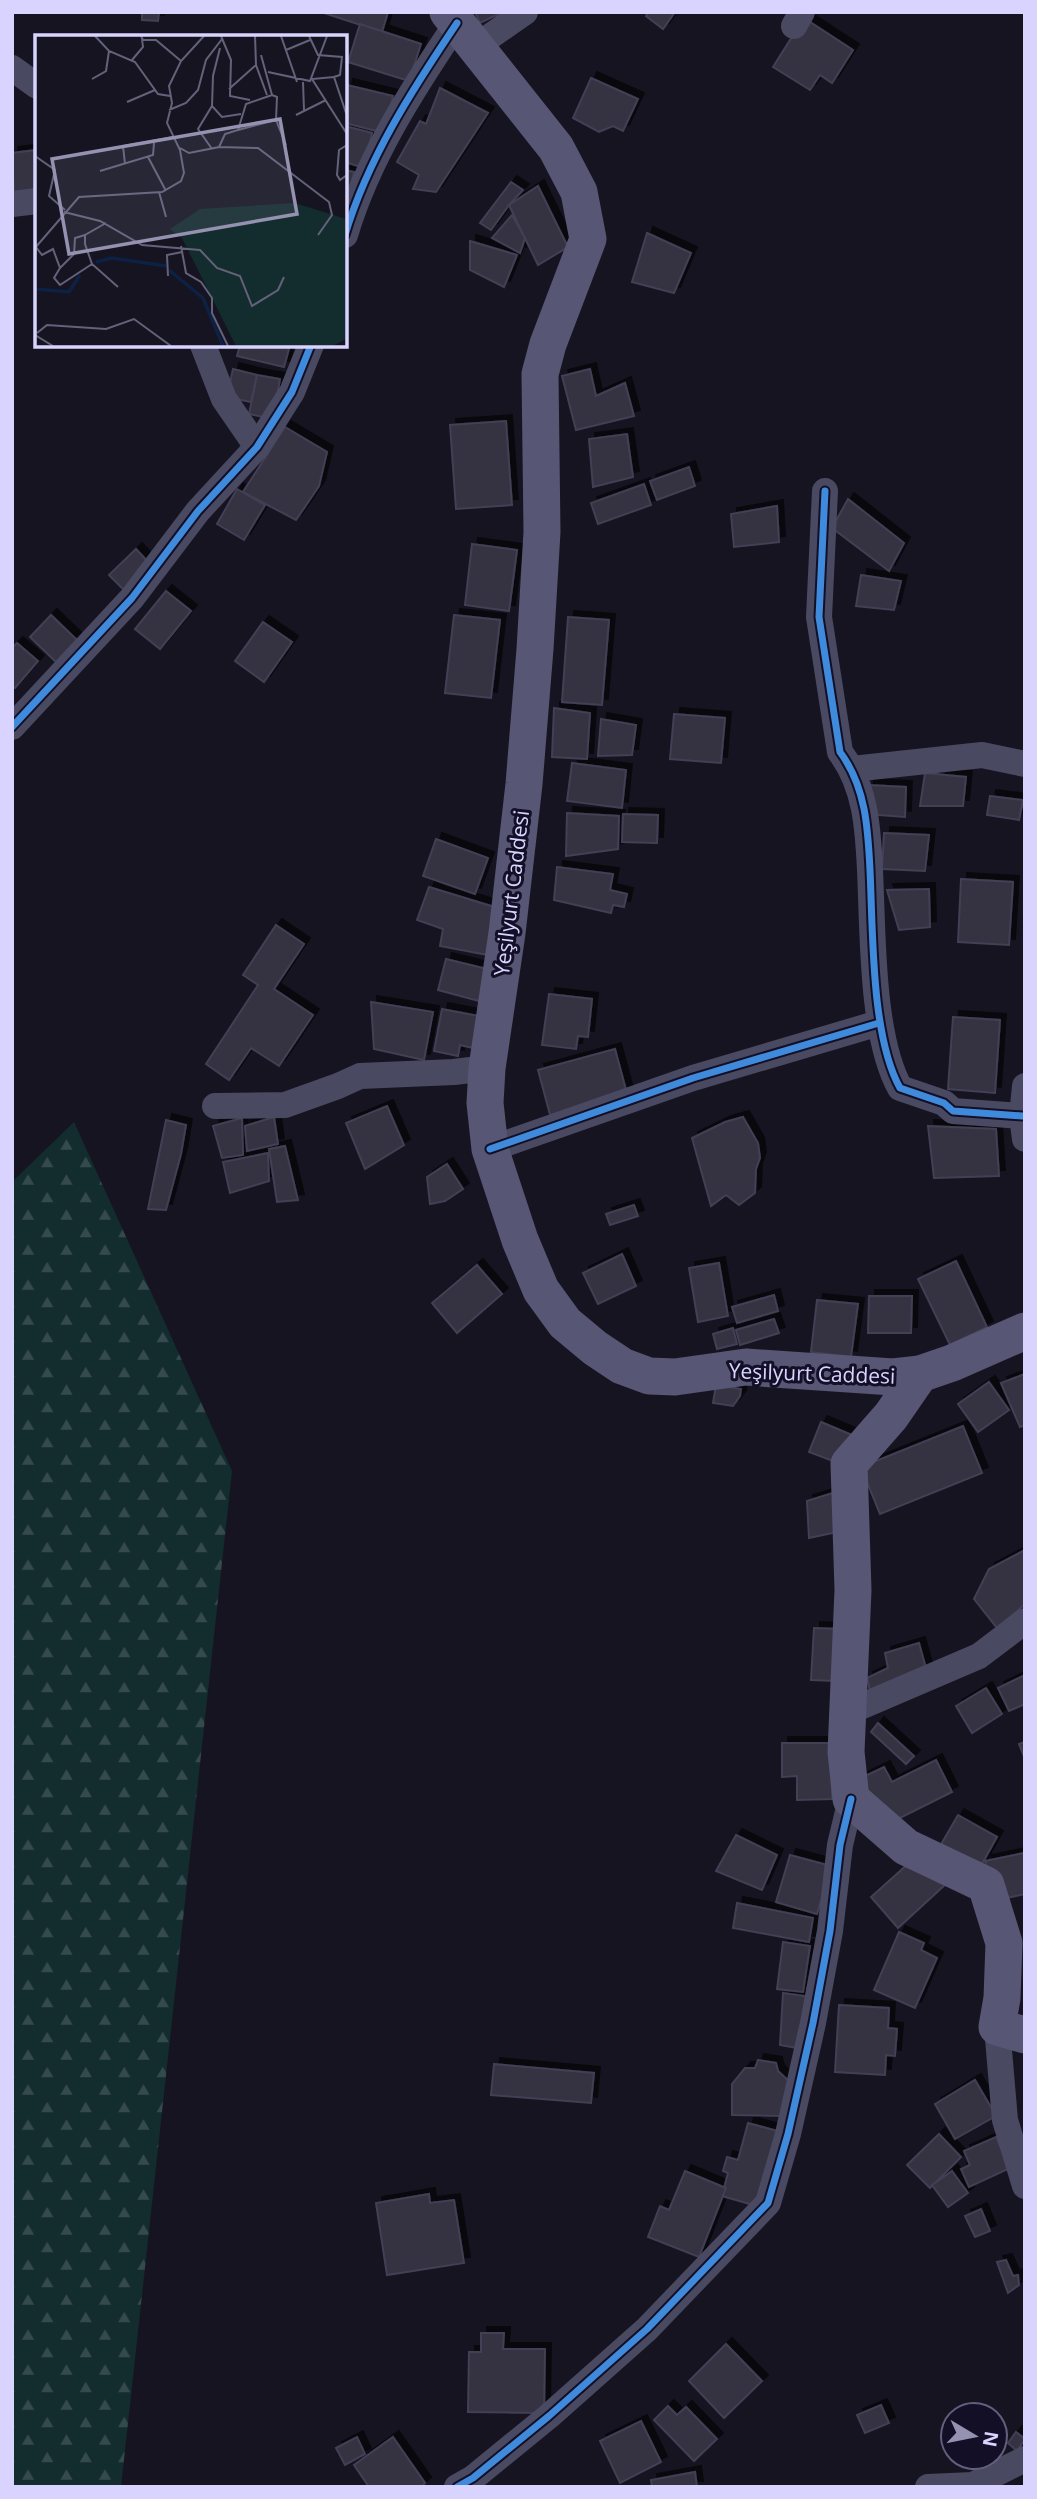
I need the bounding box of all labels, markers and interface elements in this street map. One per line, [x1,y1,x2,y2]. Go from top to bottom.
inset map [35,35,346,346]
street label: Yeşilyurt Caddesi [487,809,535,977]
street label: Yeşilyurt Caddesi [728,1356,896,1390]
north arrow [939,2401,1009,2471]
text: N [977,2429,1005,2449]

